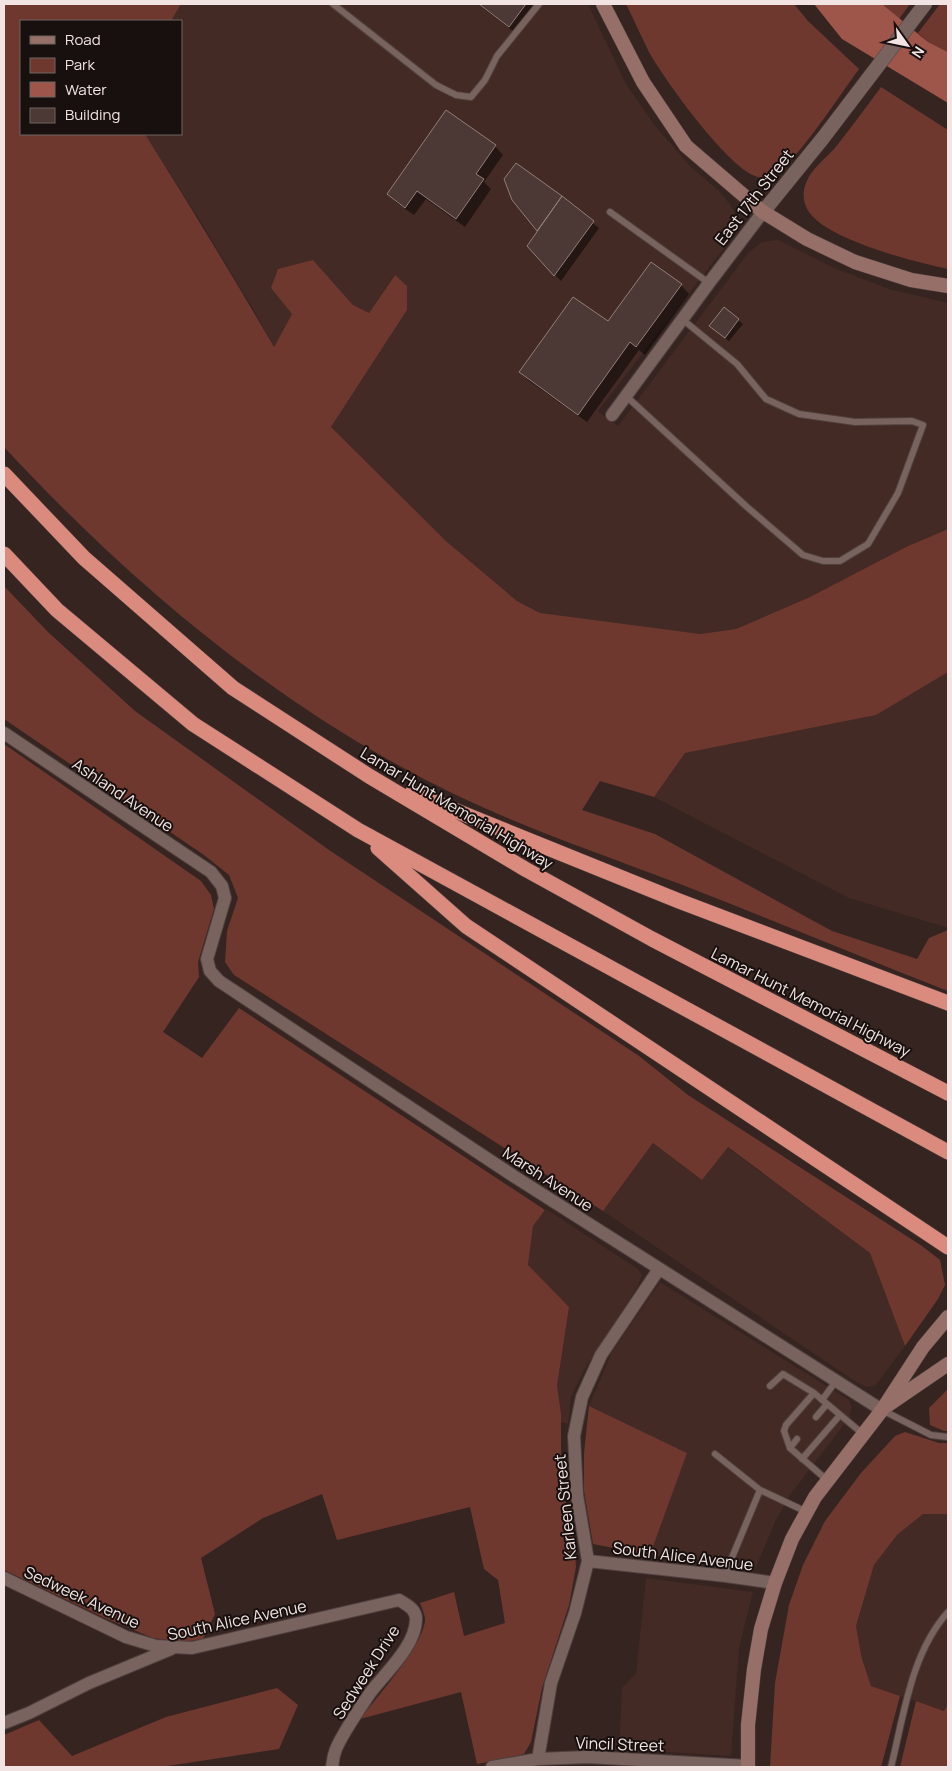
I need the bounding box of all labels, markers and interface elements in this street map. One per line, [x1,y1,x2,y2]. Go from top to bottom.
legend [20,20,182,135]
north arrow [882,20,932,70]
text: Road [65,29,101,50]
text: N [908,43,929,62]
text: Park [65,54,95,75]
text: Water [65,79,107,100]
text: Building [65,104,120,125]
street label: East 17th Street [710,144,798,250]
street label: Lamar Hunt Memorial Highway [357,742,558,875]
street label: Ashland Avenue [68,753,178,837]
street label: Lamar Hunt Memorial Highway [707,942,915,1062]
street label: Marsh Avenue [499,1142,597,1216]
street label: Karleen Street [549,1453,581,1561]
street label: South Alice Avenue [611,1536,755,1576]
street label: Sedweek Avenue [21,1561,143,1633]
street label: South Alice Avenue [166,1595,308,1645]
street label: Sedweek Drive [327,1621,405,1723]
street label: Vincil Street [575,1731,665,1757]

